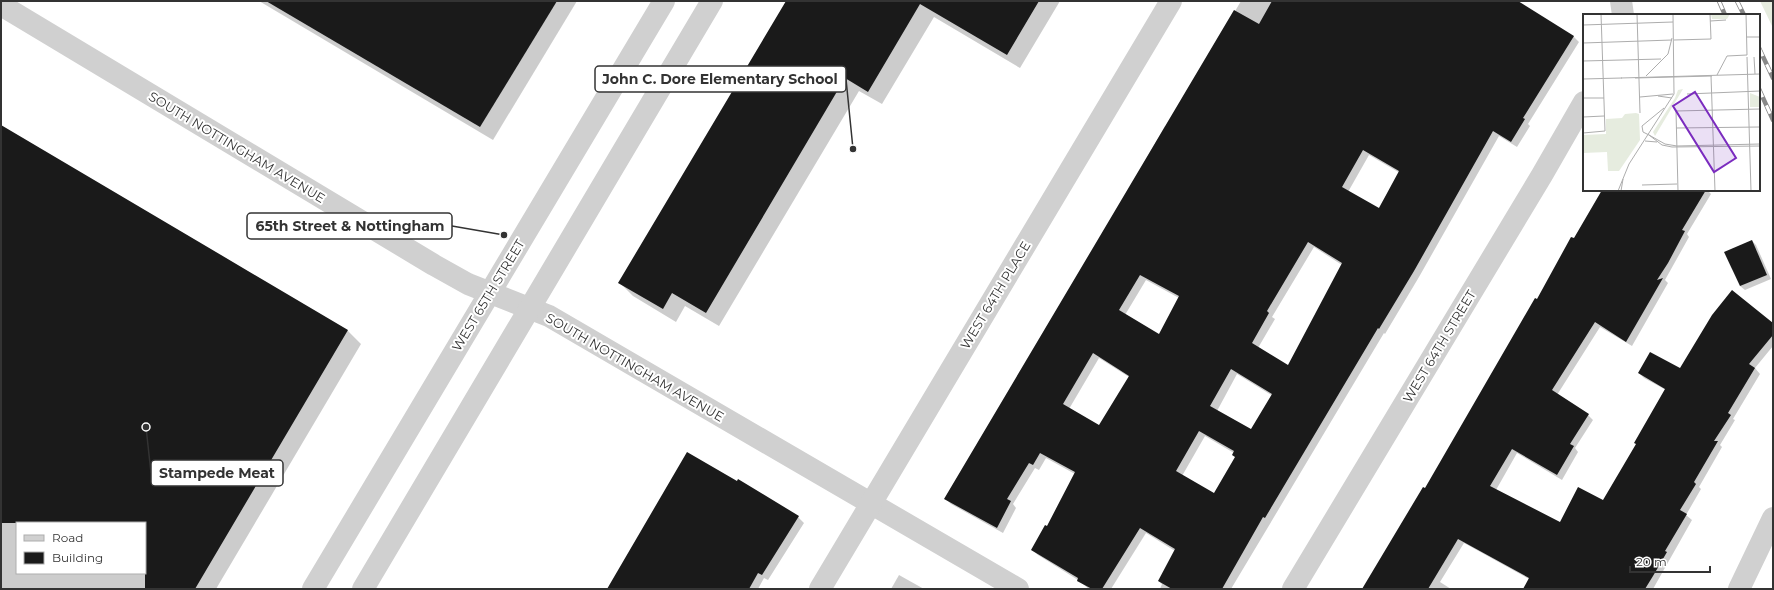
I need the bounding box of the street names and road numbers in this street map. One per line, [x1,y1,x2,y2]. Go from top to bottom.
street label: SOUTH NOTTINGHAM AVENUE [146,88,328,206]
street label: WEST 65TH STREET [448,236,528,354]
street label: WEST 64TH PLACE [956,238,1034,352]
street label: WEST 64TH STREET [1399,286,1479,405]
street label: SOUTH NOTTINGHAM AVENUE [543,309,727,425]

